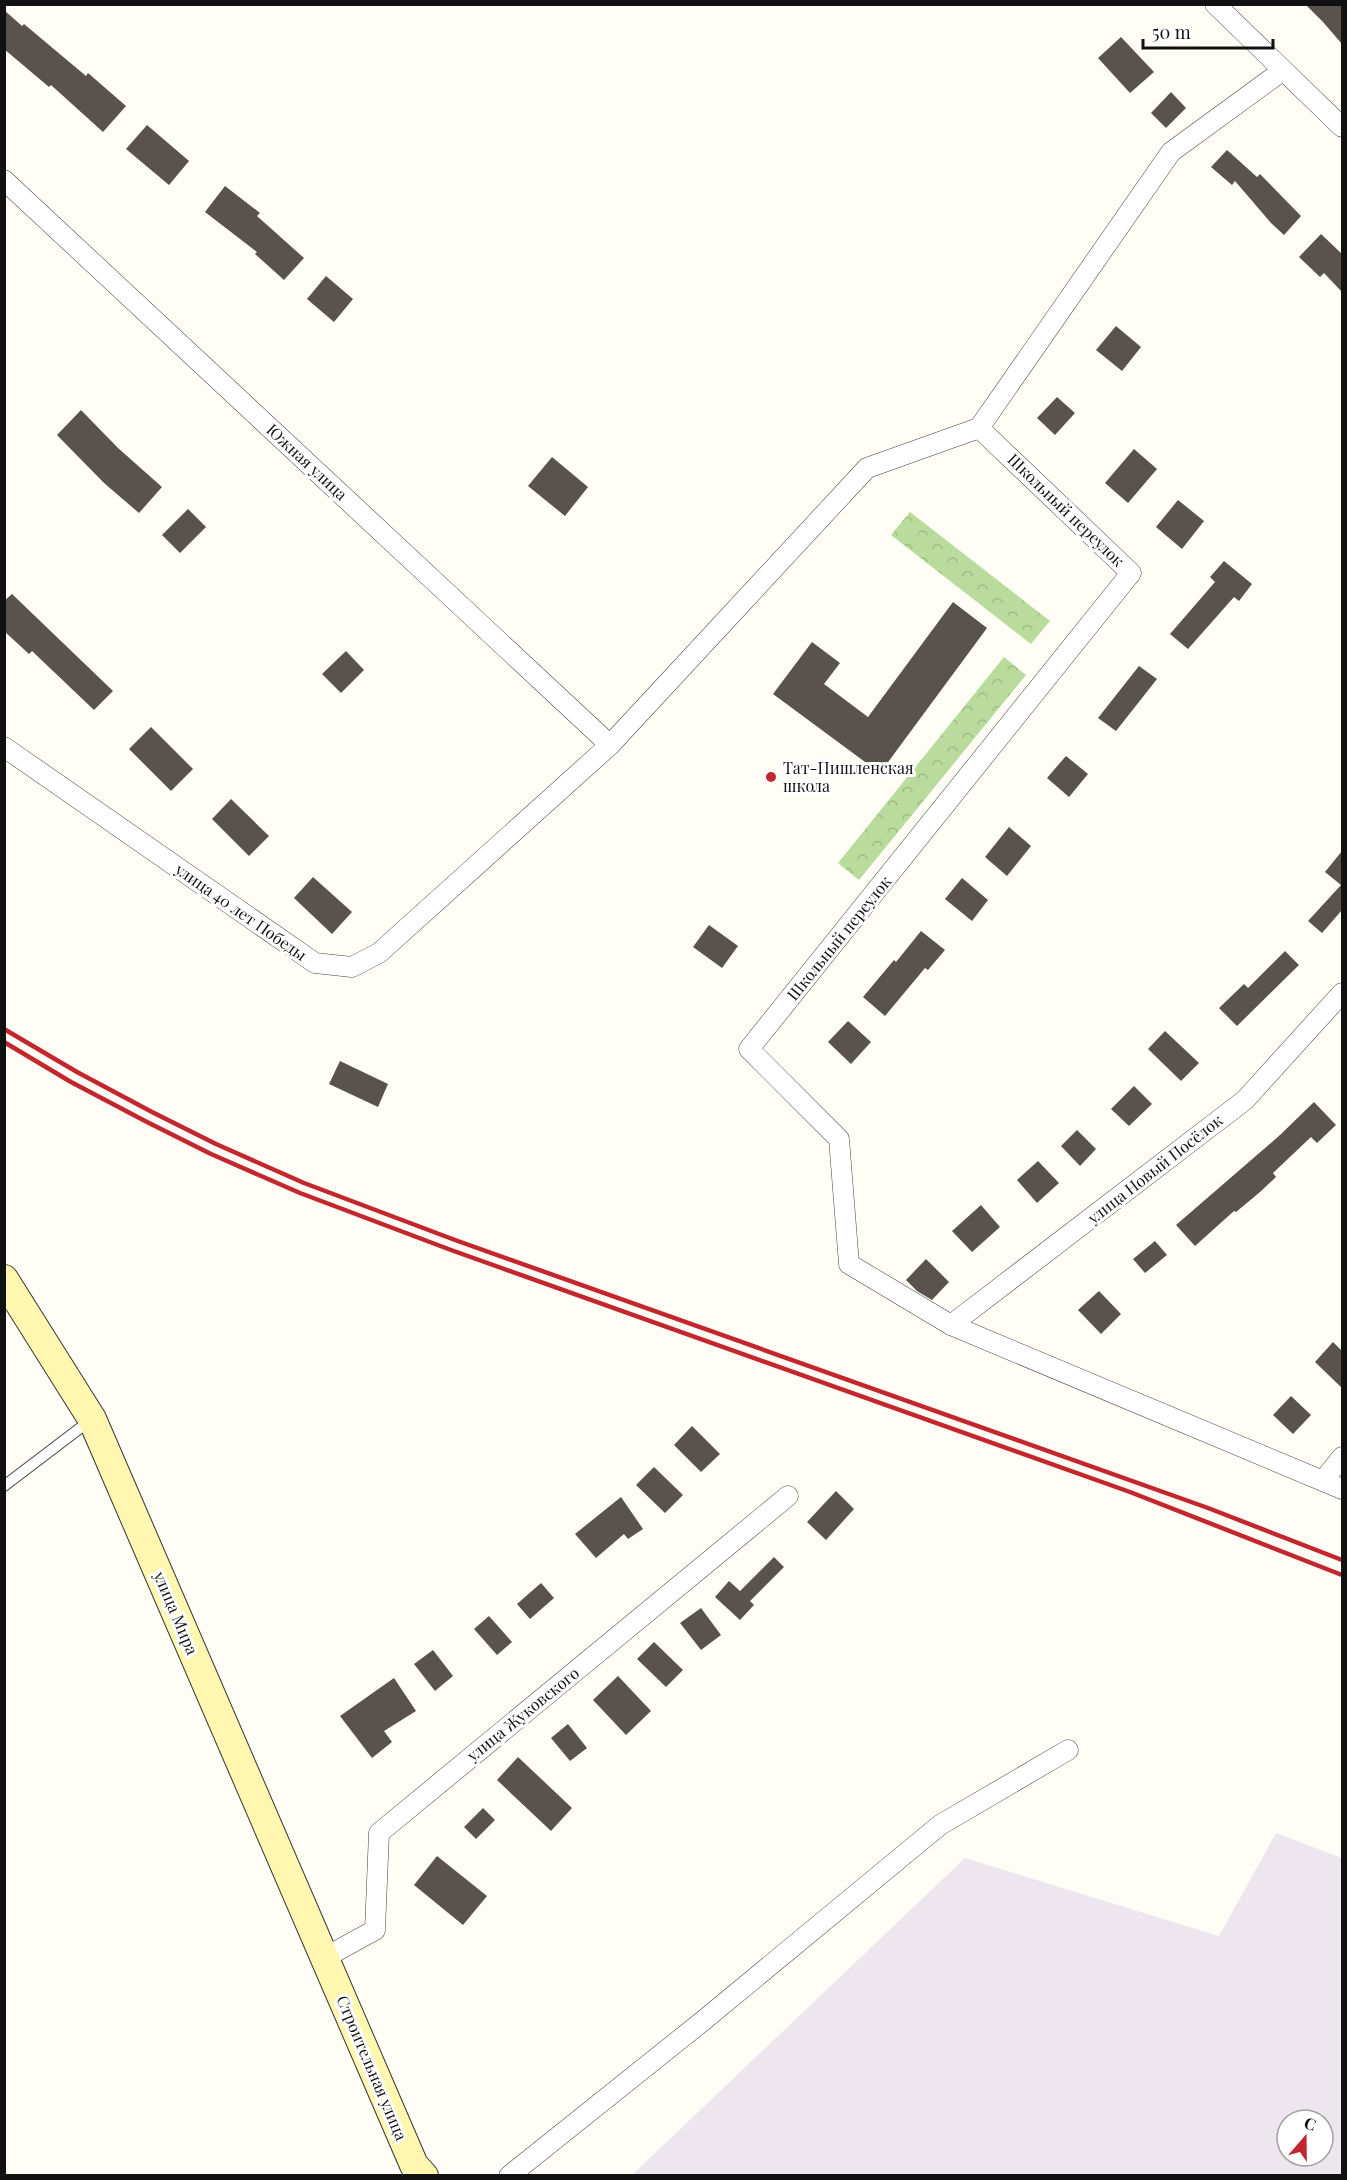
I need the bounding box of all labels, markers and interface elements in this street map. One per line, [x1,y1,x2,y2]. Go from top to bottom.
scale bar [1143,12,1274,50]
text: 50 m [1152,20,1191,44]
street label: Южная улица [262,419,352,504]
street label: Школьный переулок [1004,448,1129,571]
place label: Тат-Пишленская школа [783,757,914,796]
marker: Тат-Пишленская школа [764,770,778,784]
street label: улица 40 лет Победы [171,858,311,965]
street label: Школьный переулок [782,871,895,1004]
street label: улица Новый Посёлок [1082,1109,1226,1228]
street label: улица Мира [149,1567,203,1658]
street label: улица Жуковского [462,1662,583,1766]
street label: Строительная улица [332,1992,412,2143]
north arrow [1275,2108,1335,2168]
text: С [1301,2112,1319,2135]

